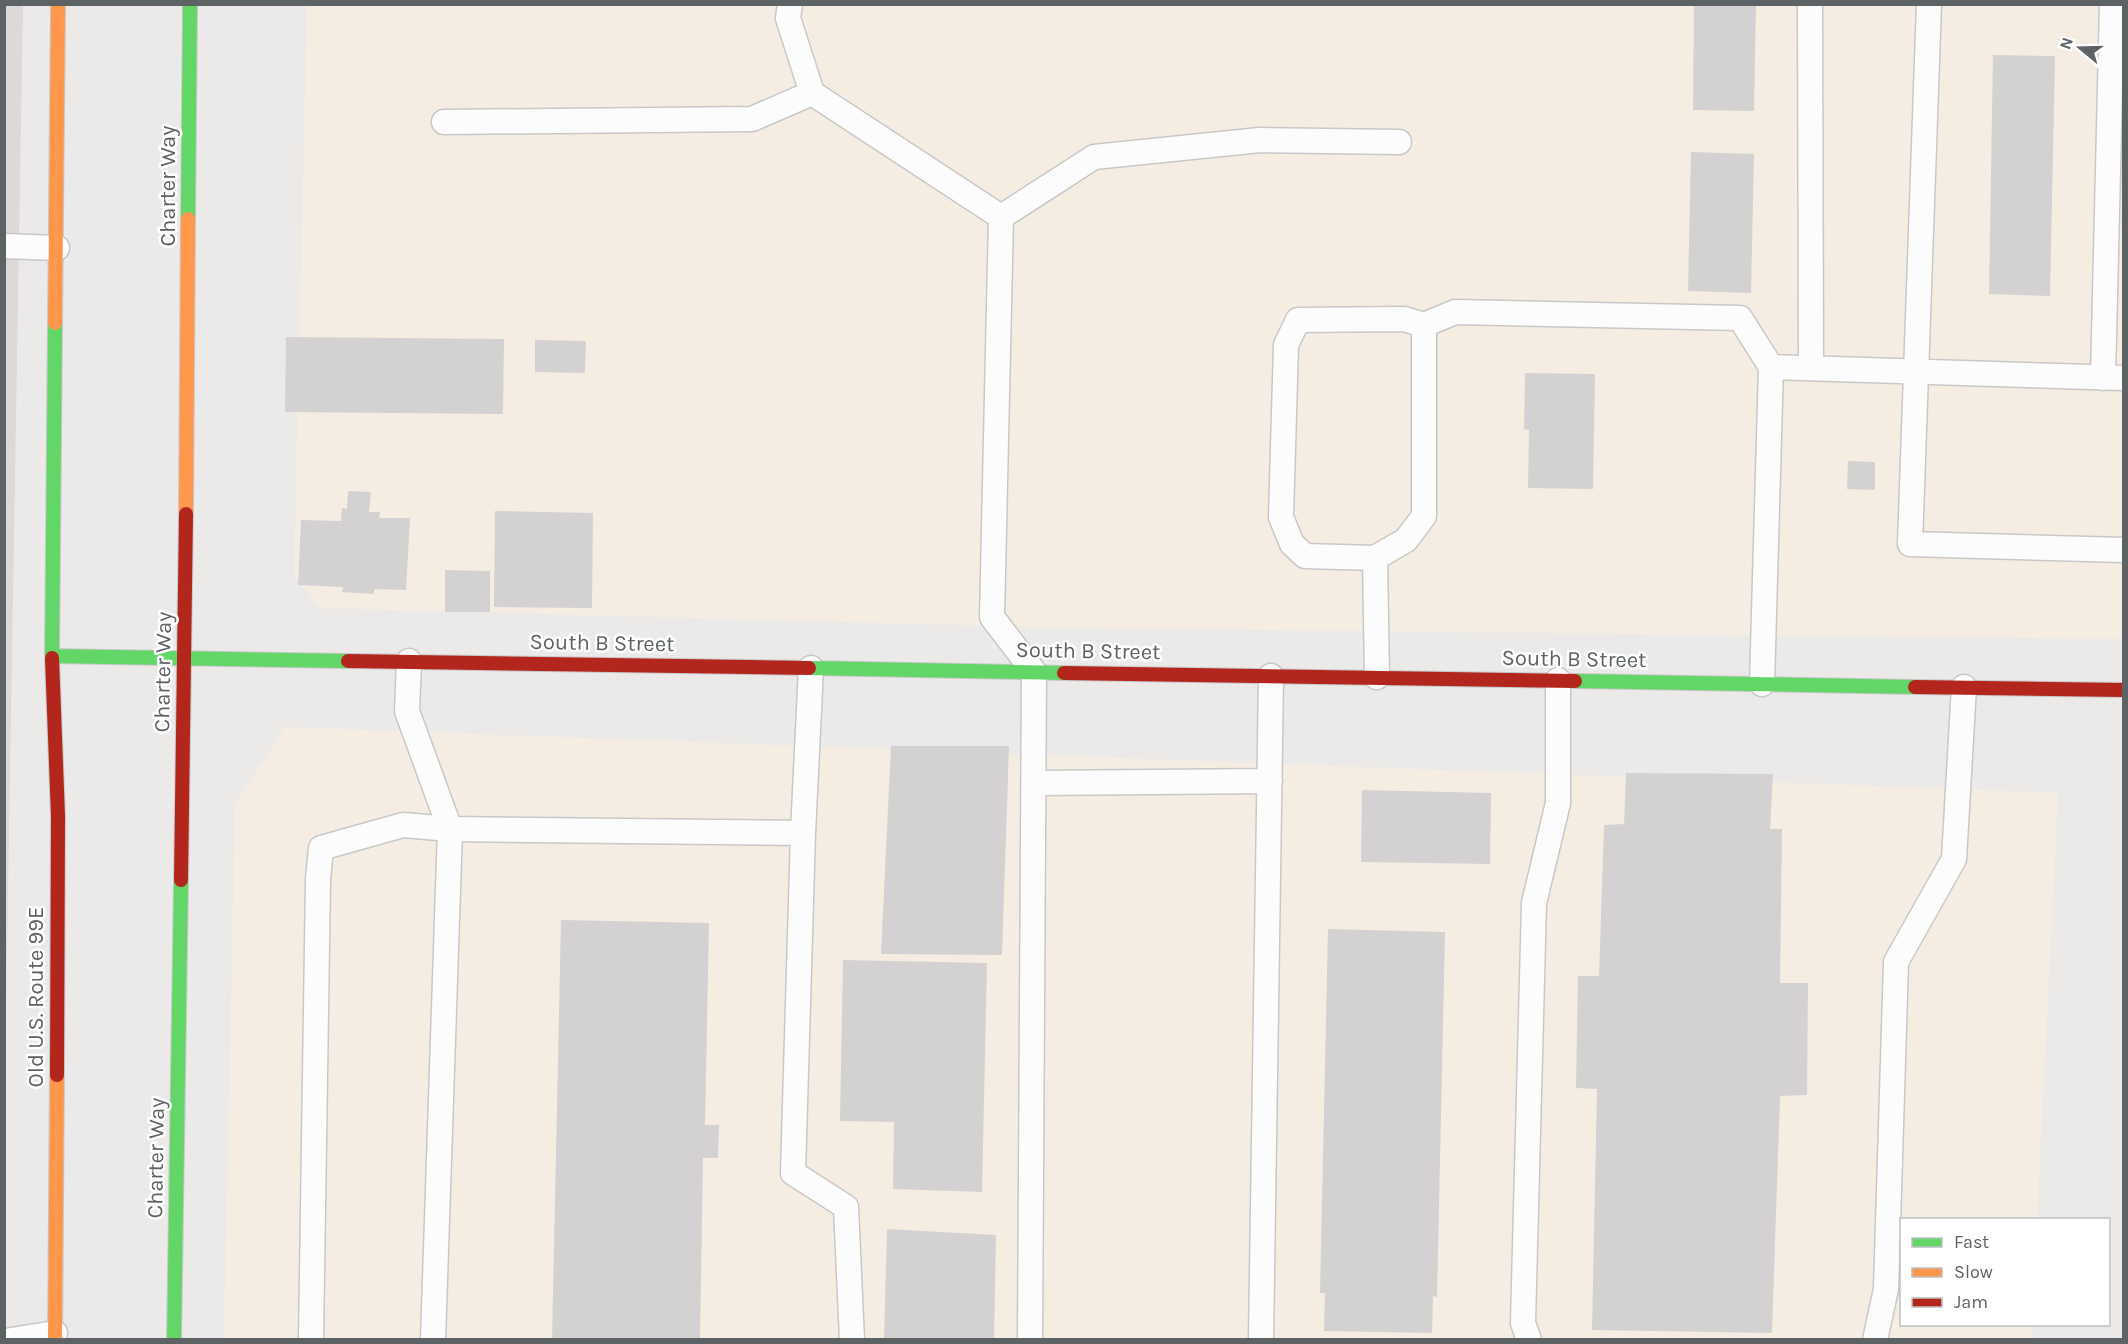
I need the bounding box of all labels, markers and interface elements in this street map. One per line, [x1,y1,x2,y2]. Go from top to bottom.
north arrow [2050,18,2110,78]
text: N [2055,35,2077,52]
street label: Charter Way [155,126,181,246]
street label: Charter Way [149,611,177,733]
street label: South B Street [529,629,675,657]
street label: South B Street [1015,637,1161,665]
street label: South B Street [1501,645,1647,673]
street label: Old U.S. Route 99E [23,907,49,1087]
street label: Charter Way [142,1097,170,1219]
legend [1900,1218,2110,1326]
text: Fast [1954,1231,1989,1253]
text: Slow [1954,1261,1993,1283]
text: Jam [1954,1291,1988,1313]

